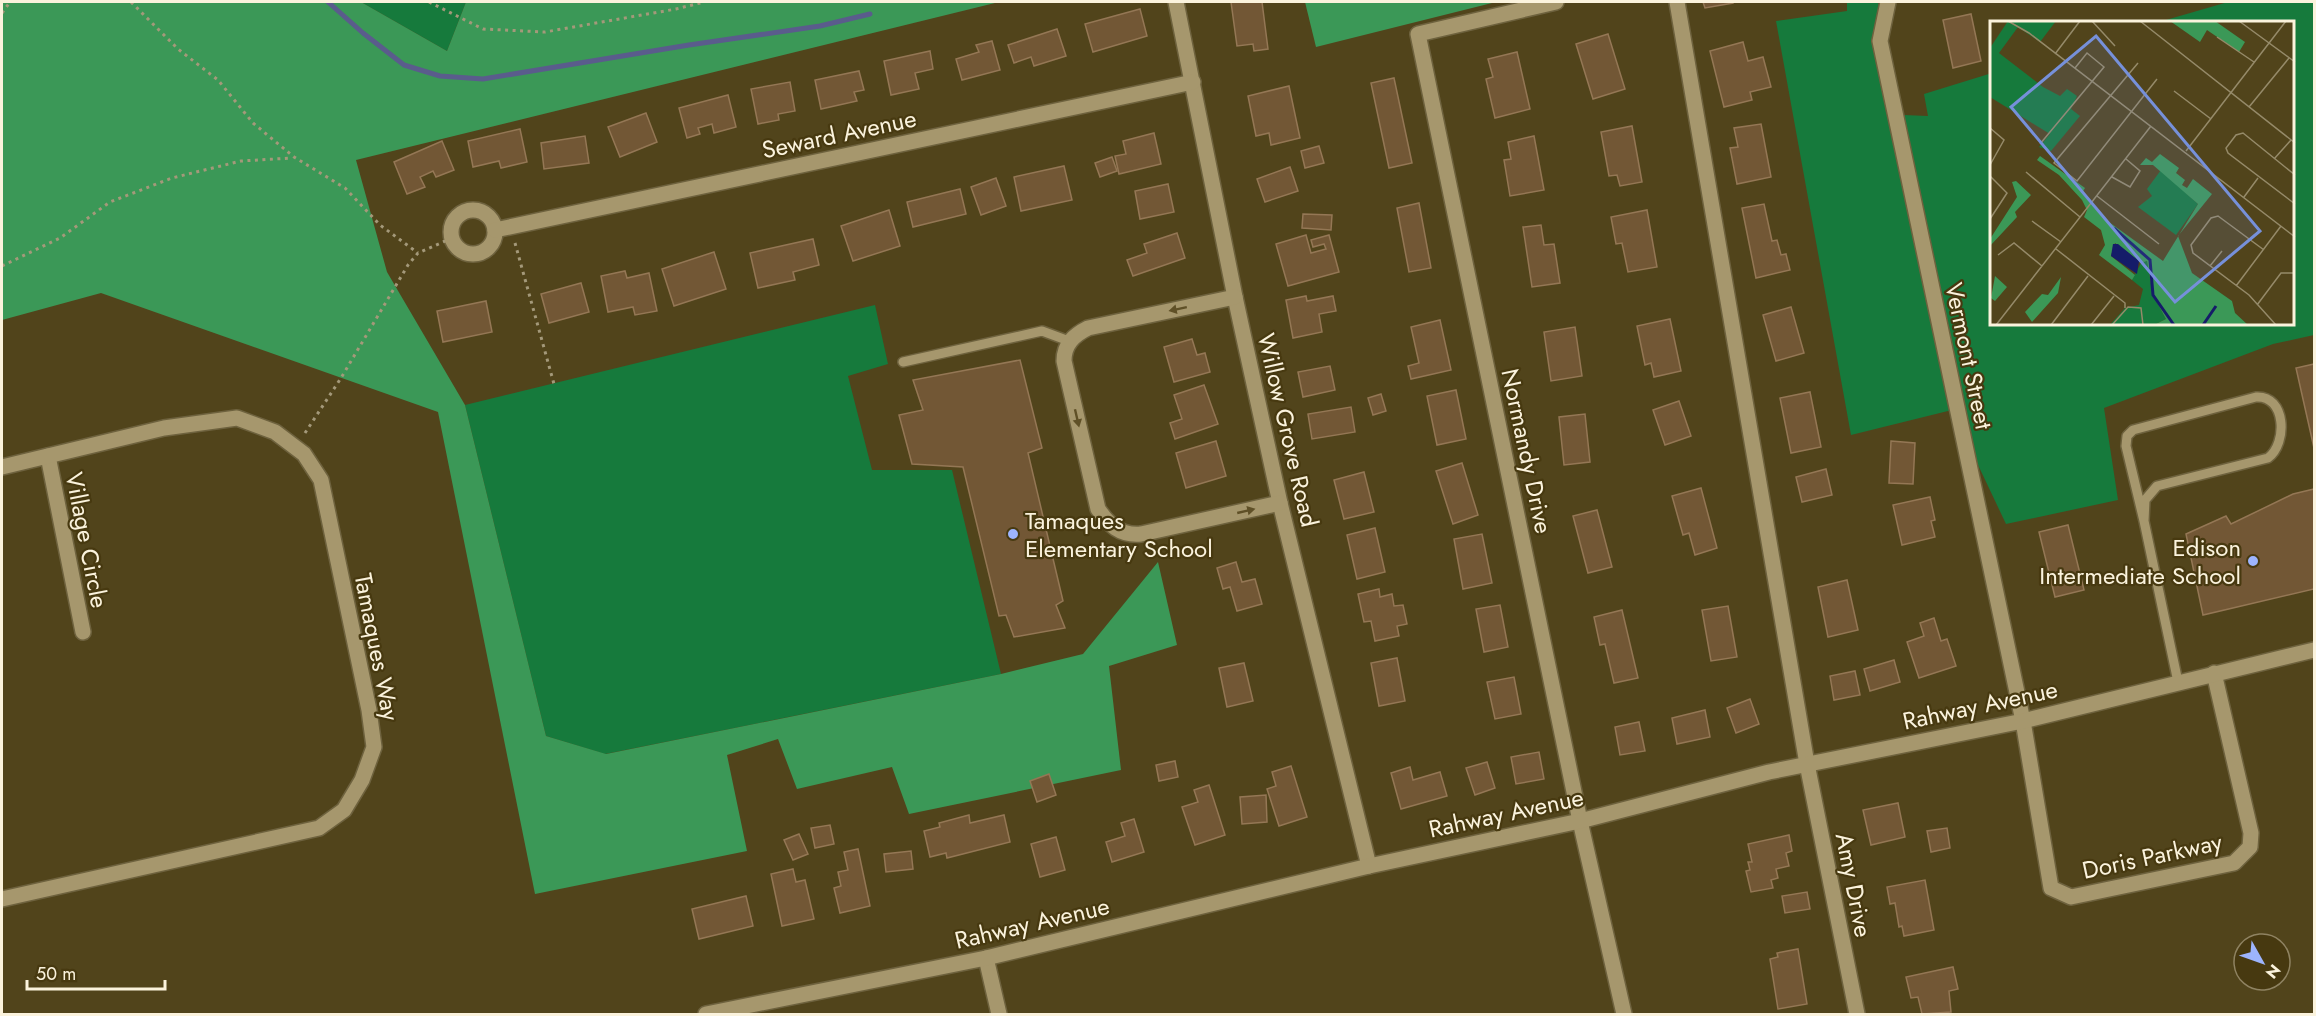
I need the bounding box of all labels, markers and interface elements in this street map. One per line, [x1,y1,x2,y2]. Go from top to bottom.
inset map [1990,21,2295,326]
street label: Seward Avenue [759,101,919,167]
street label: Vermont Street [1936,279,2002,433]
one-way arrow [1168,305,1187,314]
street label: Willow Grove Road [1249,330,1327,530]
street label: Normandy Drive [1492,365,1562,537]
one-way arrow [1073,409,1083,427]
street label: Village Circle [57,469,117,611]
place label: Tamaques Elementary School [1025,503,1213,566]
one-way arrow [1236,506,1255,515]
marker: Tamaques Elementary School [1006,527,1020,541]
place label: Edison Intermediate School [2039,530,2241,593]
marker: Edison Intermediate School [2246,554,2260,568]
street label: Tamaques Way [346,570,409,724]
street label: Rahway Avenue [1899,671,2061,739]
street label: Rahway Avenue [1425,779,1587,847]
street label: Doris Parkway [2079,824,2226,888]
street label: Amy Drive [1827,830,1881,940]
street label: Rahway Avenue [951,888,1113,958]
north arrow [2232,932,2292,992]
scale bar [27,953,165,991]
text: N [2260,959,2286,984]
text: 50 m [36,961,76,987]

